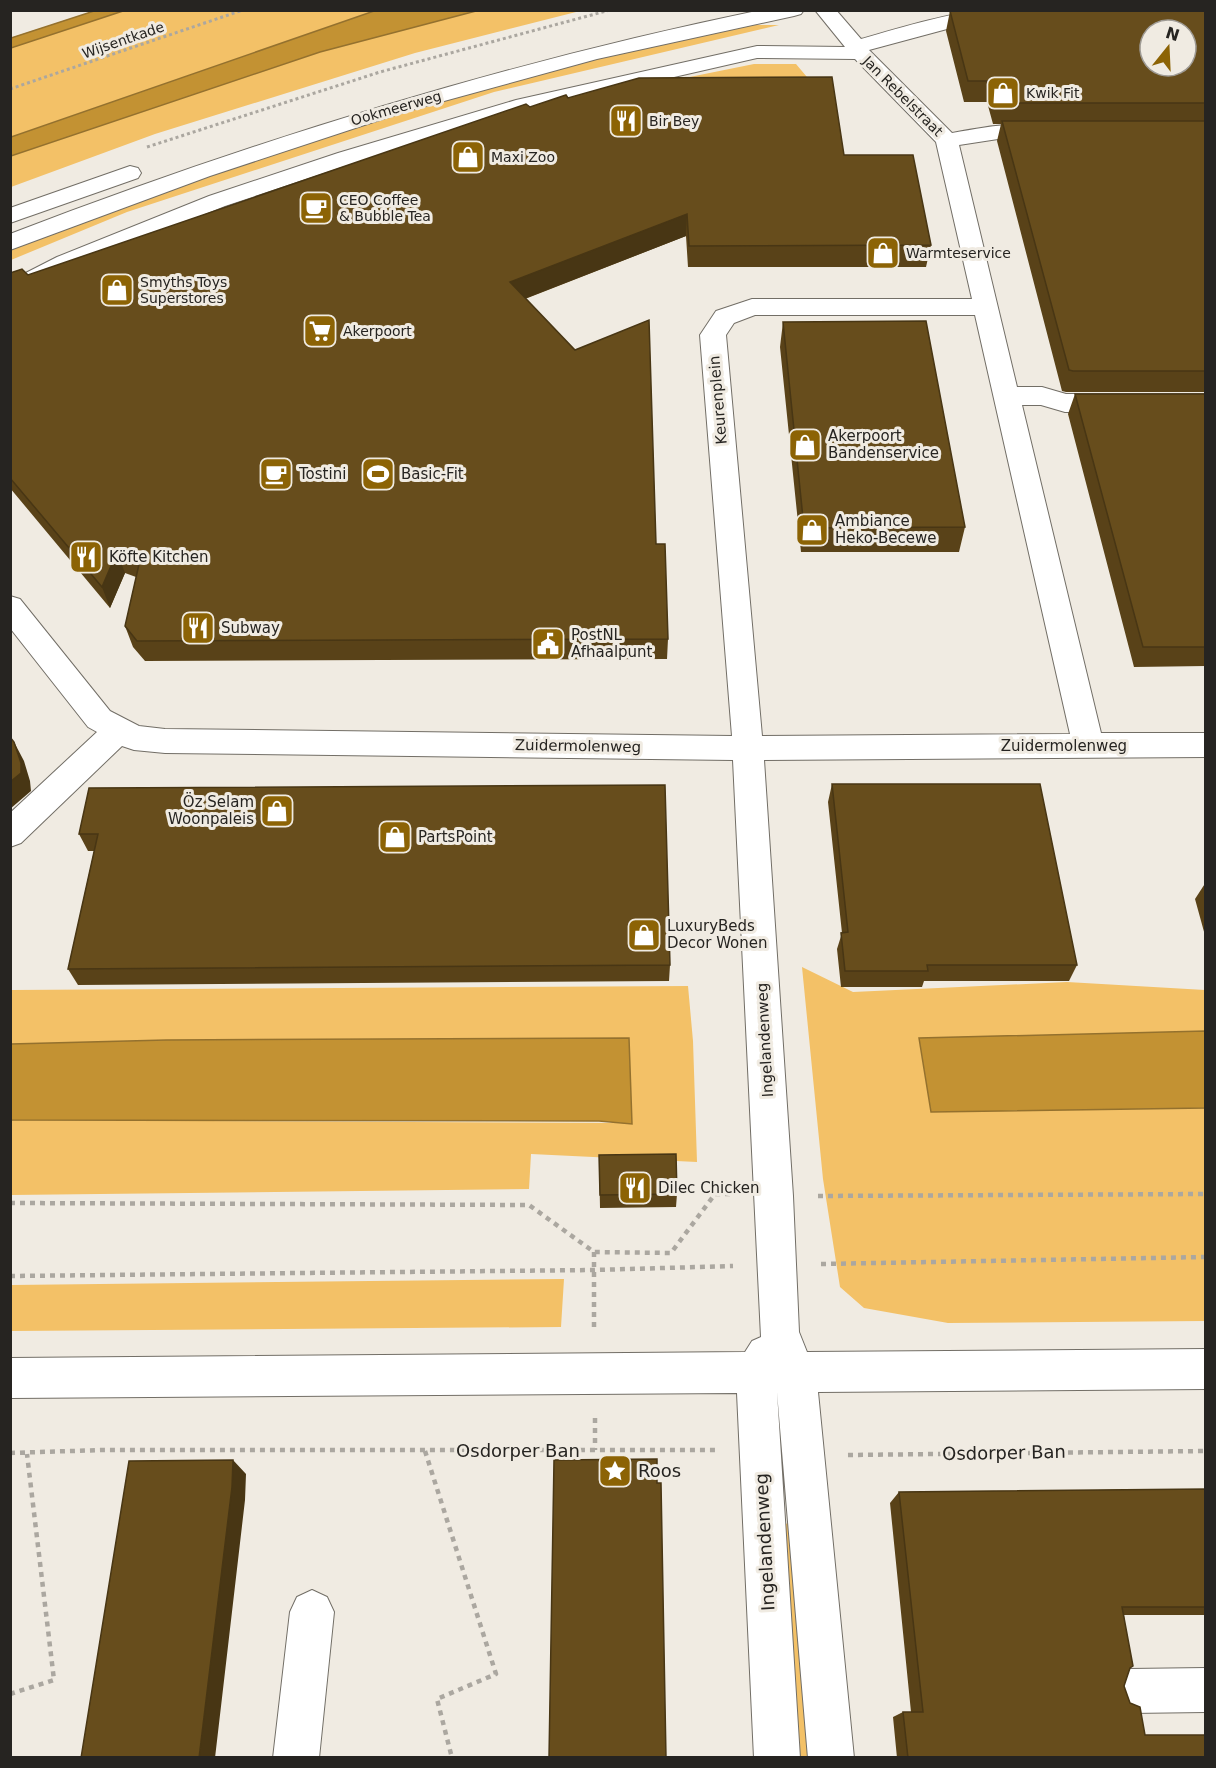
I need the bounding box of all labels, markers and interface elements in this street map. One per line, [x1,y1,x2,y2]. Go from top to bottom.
north arrow [1138,18,1198,78]
street label: Wijsentkade [80,19,166,61]
text: N [1163,23,1182,45]
street label: Jan Rebelstraat [859,52,947,140]
shop icon: Kwik Fit [985,75,1021,111]
place label: Kwik Fit [1026,85,1080,101]
street label: Ookmeerweg [349,87,443,129]
restaurant icon: Bir Bey [608,103,644,139]
place label: Bir Bey [649,113,699,129]
shop icon: Maxi Zoo [450,139,486,175]
place label: Maxi Zoo [491,149,555,165]
cafe icon: CEO Coffee & Bubble Tea [298,190,334,226]
place label: CEO Coffee & Bubble Tea [339,192,431,224]
shop icon: Warmteservice [865,235,901,271]
place label: Warmteservice [906,245,1011,261]
shop icon: Smyths Toys Superstores [99,272,135,308]
place label: Smyths Toys Superstores [140,274,227,306]
supermarket icon: Akerpoort [302,313,338,349]
place label: Akerpoort [343,323,412,339]
street label: Keurenplein [705,355,731,445]
shop icon: Akerpoort Bandenservice [787,427,823,463]
place label: Akerpoort Bandenservice [828,427,939,462]
cafe icon: Tostini [258,456,294,492]
sports icon: Basic-Fit [360,456,396,492]
place label: Tostini [298,465,346,483]
place label: Basic-Fit [401,465,464,483]
shop icon: Ambiance Heko-Becewe [794,512,830,548]
place label: Ambiance Heko-Becewe [835,512,936,547]
restaurant icon: Köfte Kitchen [68,539,104,575]
place label: Köfte Kitchen [109,548,209,566]
restaurant icon: Subway [180,610,216,646]
place label: Subway [221,619,280,637]
public building icon: PostNL Afhaalpunt [530,626,566,662]
place label: PostNL Afhaalpunt [571,626,653,661]
street label: Zuidermolenweg [515,736,641,756]
street label: Zuidermolenweg [1001,737,1127,755]
place label: Öz Selam Woonpaleis [168,792,254,828]
shop icon: Öz Selam Woonpaleis [259,793,295,829]
shop icon: PartsPoint [377,819,413,855]
place label: PartsPoint [418,828,493,846]
shop icon: LuxuryBeds Decor Wonen [626,917,662,953]
place label: LuxuryBeds Decor Wonen [667,917,768,952]
street label: Ingelandenweg [753,982,777,1098]
restaurant icon: Dilec Chicken [617,1170,653,1206]
place label: Dilec Chicken [658,1179,759,1197]
street label: Osdorper Ban [456,1440,580,1461]
street label: Osdorper Ban [942,1441,1066,1464]
place icon: Roos [597,1453,633,1489]
place label: Roos [638,1460,681,1481]
street label: Ingelandenweg [750,1473,779,1611]

